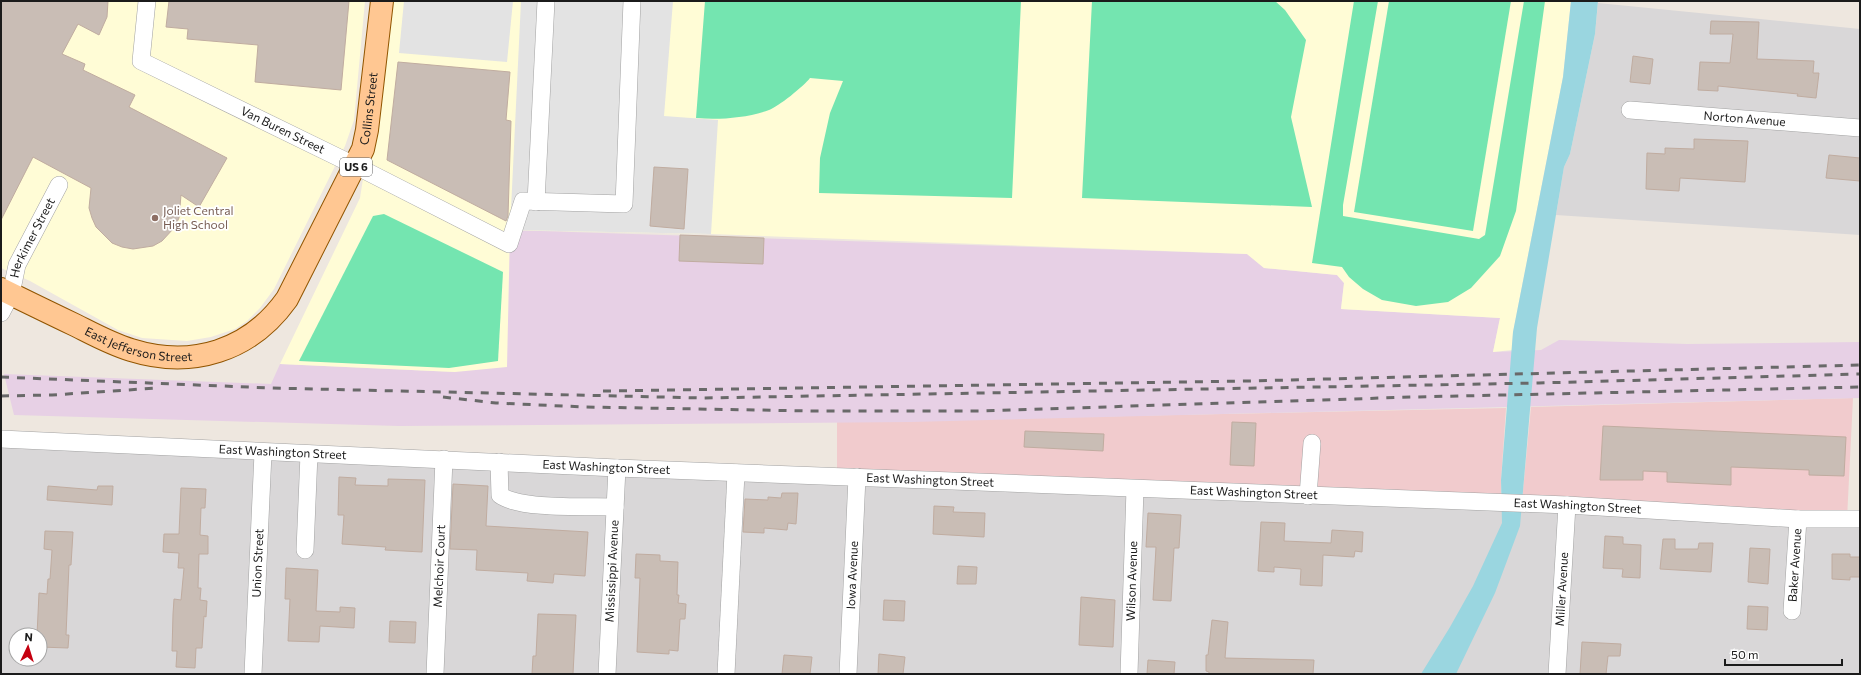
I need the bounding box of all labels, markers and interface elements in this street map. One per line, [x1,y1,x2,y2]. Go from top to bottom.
street label: Collins Street [356,71,380,146]
street label: Van Buren Street [239,103,327,156]
street label: Norton Avenue [1703,108,1786,128]
road number: US 6 [340,158,372,176]
street label: Herkimer Street [7,195,57,279]
place label: Joliet Central High School [163,203,234,231]
marker: Joliet Central High School [150,213,160,223]
street label: East Jefferson Street [83,323,193,363]
street label: East Washington Street [218,441,347,461]
street label: East Washington Street [542,456,671,476]
street label: East Washington Street [866,470,994,489]
street label: East Washington Street [1190,482,1318,501]
street label: East Washington Street [1513,495,1642,516]
street label: Mississippi Avenue [602,520,620,623]
street label: Melchoir Court [430,524,447,608]
street label: Union Street [248,528,266,598]
street label: Baker Avenue [1785,528,1803,602]
street label: Iowa Avenue [843,541,860,610]
street label: Wilson Avenue [1123,541,1139,621]
street label: Miller Avenue [1552,552,1570,627]
north arrow [8,627,48,667]
text: N [24,630,33,643]
scale bar [1725,641,1842,667]
text: 50 m [1731,647,1759,661]

